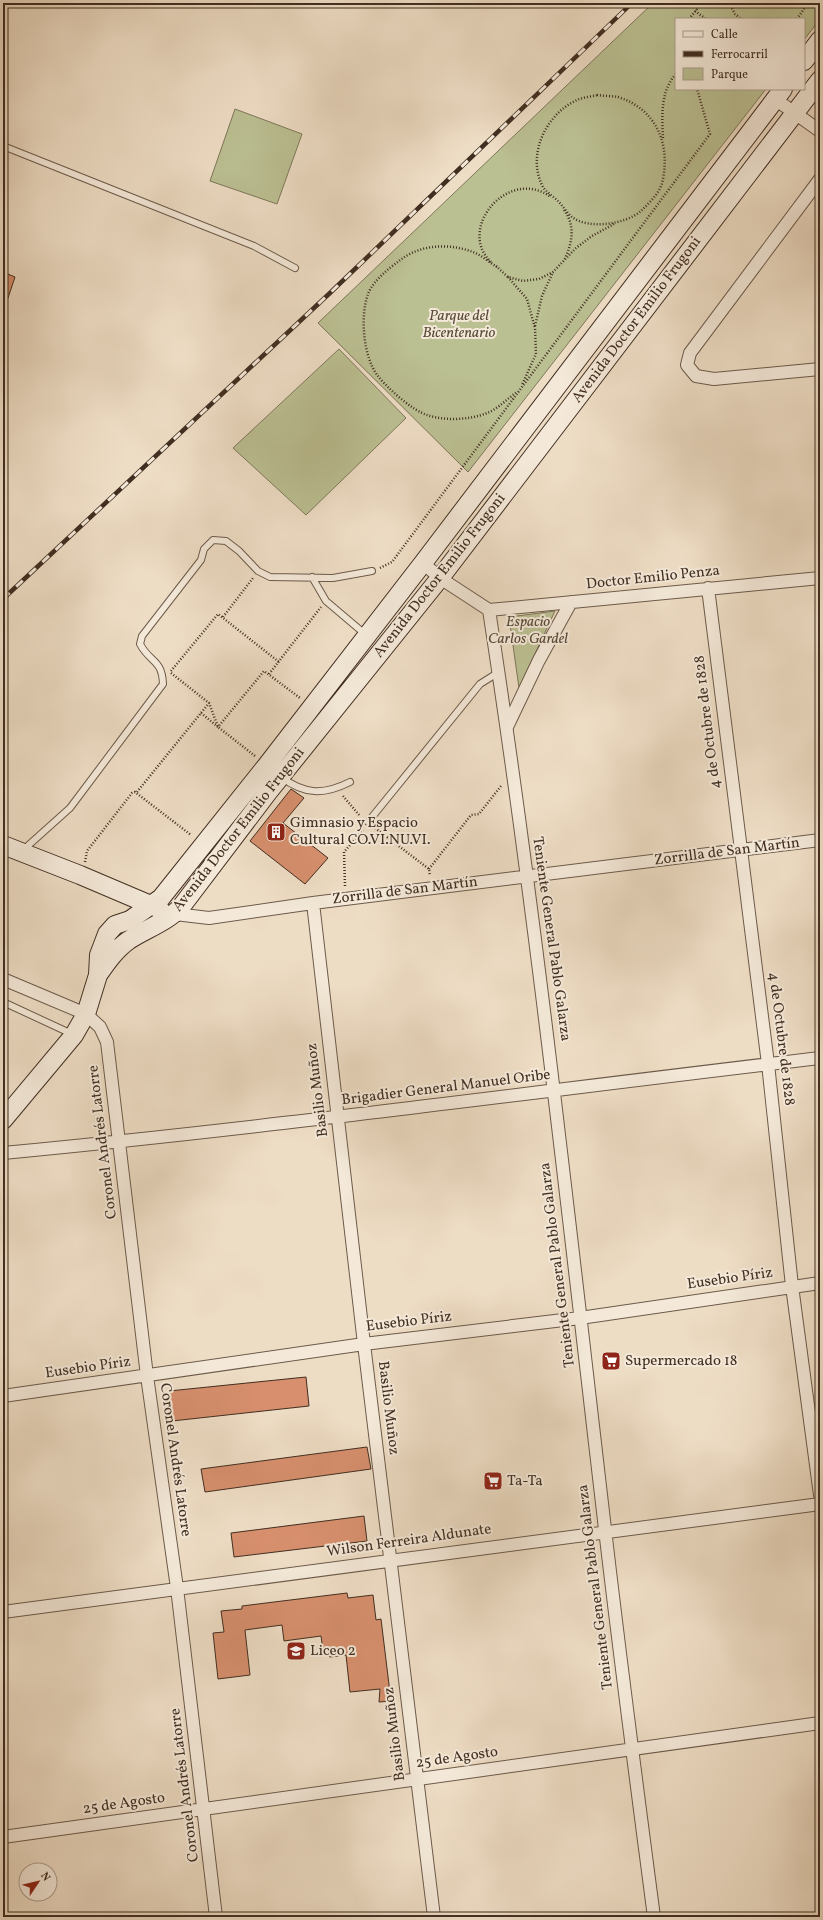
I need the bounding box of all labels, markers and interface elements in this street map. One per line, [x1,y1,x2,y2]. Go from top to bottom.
legend [675,18,805,90]
text: Calle [711,27,738,43]
text: Ferrocarril [711,47,768,63]
text: Parque [711,67,748,83]
street label: Avenida Doctor Emilio Frugoni [567,232,707,408]
park label: Parque del Bicentenario [423,306,496,344]
street label: Avenida Doctor Emilio Frugoni [369,489,511,663]
street label: Doctor Emilio Penza [585,561,721,595]
park label: Espacio Carlos Gardel [488,612,568,650]
street label: 4 de Octubre de 1828 [689,654,727,790]
street label: Avenida Doctor Emilio Frugoni [168,743,310,917]
place label: Gimnasio y Espacio Cultural CO.VI.NU.VI. [290,813,430,851]
building icon: Gimnasio y Espacio Cultural CO.VI.NU.VI. [265,821,287,843]
street label: Zorrilla de San Martín [653,833,801,871]
street label: Teniente General Pablo Galarza [526,835,576,1043]
street label: Zorrilla de San Martín [331,872,479,910]
street label: 4 de Octubre de 1828 [762,971,800,1107]
street label: Basilio Muñoz [302,1042,334,1138]
street label: Coronel Andrés Latorre [83,1064,123,1220]
street label: Brigadier General Manuel Oribe [340,1065,552,1111]
street label: Teniente General Pablo Galarza [535,1161,581,1369]
street label: Eusebio Píriz [686,1263,774,1295]
street label: Eusebio Píriz [365,1306,453,1338]
supermarket icon: Supermercado 18 [600,1350,622,1372]
place label: Supermercado 18 [625,1351,737,1372]
street label: Eusebio Píriz [44,1352,132,1384]
street label: Basilio Muñoz [372,1360,404,1456]
street label: Coronel Andrés Latorre [154,1382,196,1538]
supermarket icon: Ta-Ta [482,1470,504,1492]
place label: Ta-Ta [507,1471,543,1492]
street label: Teniente General Pablo Galarza [573,1483,619,1691]
street label: Wilson Ferreira Aldunate [325,1519,493,1563]
school or university icon: Liceo 2 [285,1640,307,1662]
place label: Liceo 2 [310,1641,356,1662]
street label: Basilio Muñoz [379,1686,411,1782]
street label: Coronel Andrés Latorre [165,1707,205,1863]
street label: 25 de Agosto [415,1742,499,1774]
street label: 25 de Agosto [82,1788,166,1820]
north arrow [18,1862,58,1902]
text: N [37,1870,53,1885]

